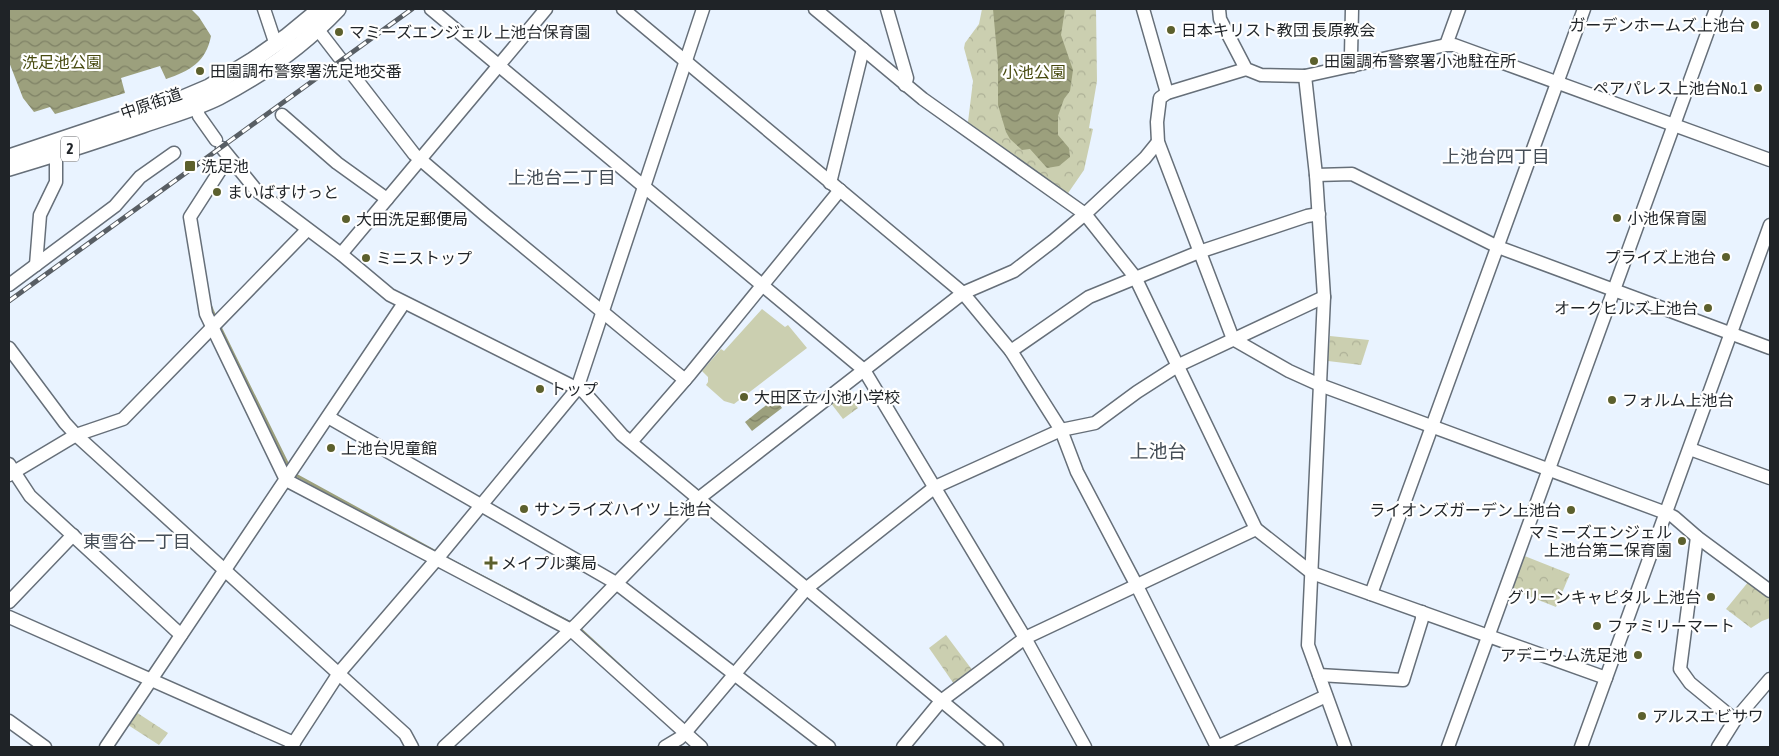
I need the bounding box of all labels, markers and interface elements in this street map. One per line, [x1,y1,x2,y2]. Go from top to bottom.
place label: ガーデンホームズ上池台 [1569,16,1745,34]
marker: ガーデンホームズ上池台 [1749,19,1761,31]
place label: 日本キリスト教団 長原教会 [1181,21,1375,39]
place label: マミーズエンジェル 上池台保育園 [349,23,590,41]
marker: 日本キリスト教団 長原教会 [1165,24,1177,36]
marker: マミーズエンジェル 上池台保育園 [333,26,345,38]
place label: 田園調布警察署小池駐在所 [1324,52,1516,70]
park label: 洗足池公園 [22,53,102,71]
marker: 田園調布警察署小池駐在所 [1308,55,1320,67]
place label: 田園調布警察署洗足地交番 [210,62,402,80]
park label: 小池公園 [1002,63,1066,81]
marker: 田園調布警察署洗足地交番 [194,65,206,77]
place label: ペアパレス上池台No.1 [1593,79,1748,97]
marker: ペアパレス上池台No.1 [1752,82,1764,94]
street label: 中原街道 [118,84,184,122]
road number: 2 [61,136,79,162]
district label: 上池台四丁目 [1442,146,1550,167]
place label: 洗足池 [201,157,249,175]
marker: 洗足池 [183,159,197,173]
district label: 上池台二丁目 [508,167,616,188]
place label: まいばすけっと [227,183,339,201]
marker: まいばすけっと [211,186,223,198]
place label: 小池保育園 [1627,209,1707,227]
place label: 大田洗足郵便局 [356,210,468,228]
marker: 小池保育園 [1611,212,1623,224]
marker: 大田洗足郵便局 [340,213,352,225]
place label: プライズ上池台 [1604,248,1716,266]
place label: ミニストップ [376,249,472,267]
marker: プライズ上池台 [1720,251,1732,263]
marker: ミニストップ [360,252,372,264]
place label: オークヒルズ上池台 [1554,299,1698,317]
marker: オークヒルズ上池台 [1702,302,1714,314]
place label: トップ [550,380,598,398]
marker: トップ [534,383,546,395]
place label: 大田区立 小池小学校 [754,388,900,406]
marker: 大田区立 小池小学校 [738,391,750,403]
place label: フォルム上池台 [1622,391,1734,409]
marker: フォルム上池台 [1606,394,1618,406]
place label: 上池台児童館 [341,439,437,457]
district label: 上池台 [1129,440,1187,462]
marker: 上池台児童館 [325,442,337,454]
place label: サンライズハイツ 上池台 [534,500,711,518]
place label: ライオンズガーデン上池台 [1369,501,1561,519]
marker: サンライズハイツ 上池台 [518,503,530,515]
marker: ライオンズガーデン上池台 [1565,504,1577,516]
place label: マミーズエンジェル 上池台第二保育園 [1529,523,1672,559]
district label: 東雪谷一丁目 [83,531,191,552]
marker: マミーズエンジェル 上池台第二保育園 [1676,535,1688,547]
place label: メイプル薬局 [501,554,597,572]
marker: メイプル薬局 [485,557,497,569]
place label: グリーンキャピタル 上池台 [1508,588,1701,606]
marker: グリーンキャピタル 上池台 [1705,591,1717,603]
place label: ファミリーマート [1607,617,1735,635]
marker: ファミリーマート [1591,620,1603,632]
place label: アデニウム洗足池 [1500,646,1628,664]
marker: アデニウム洗足池 [1632,649,1644,661]
place label: アルスエビサワ [1652,707,1764,725]
marker: アルスエビサワ [1636,710,1648,722]

